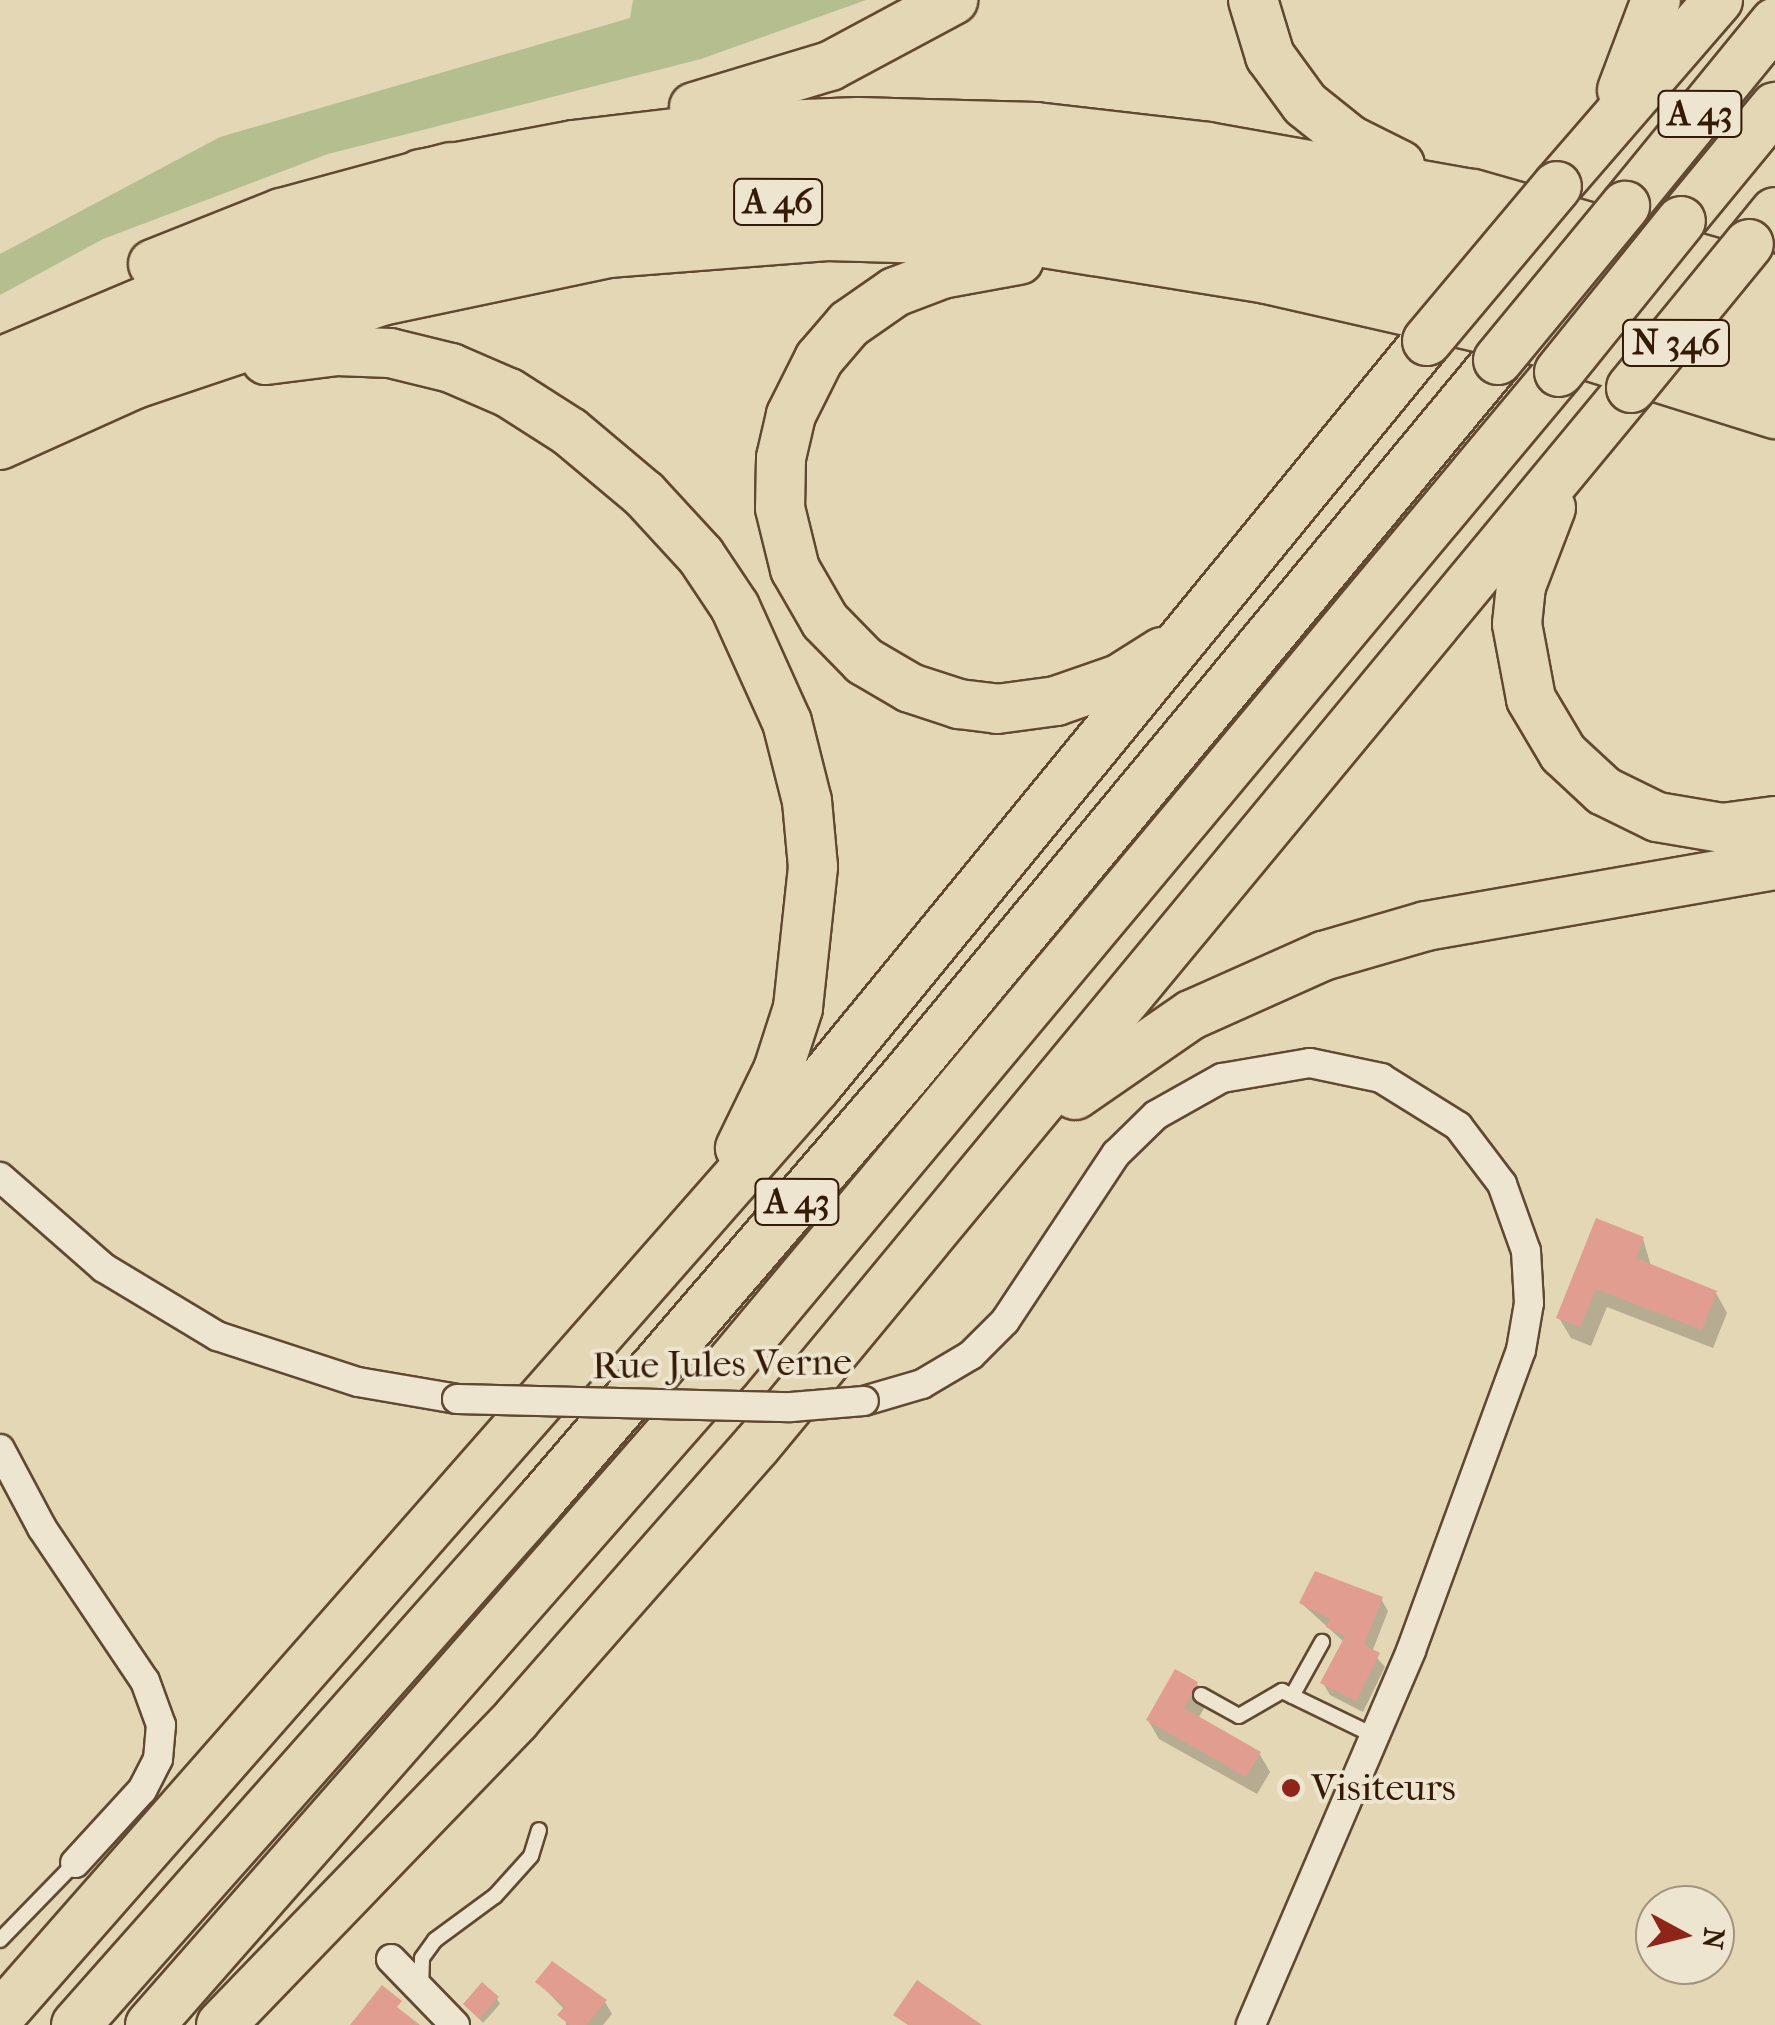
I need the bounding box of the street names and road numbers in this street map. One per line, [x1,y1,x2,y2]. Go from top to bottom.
road number: A 43 [1655,84,1745,144]
road number: A 46 [733,172,823,232]
road number: N 346 [1621,313,1731,373]
road number: A 43 [752,1172,842,1232]
street label: Rue Jules Verne [592,1339,852,1389]

